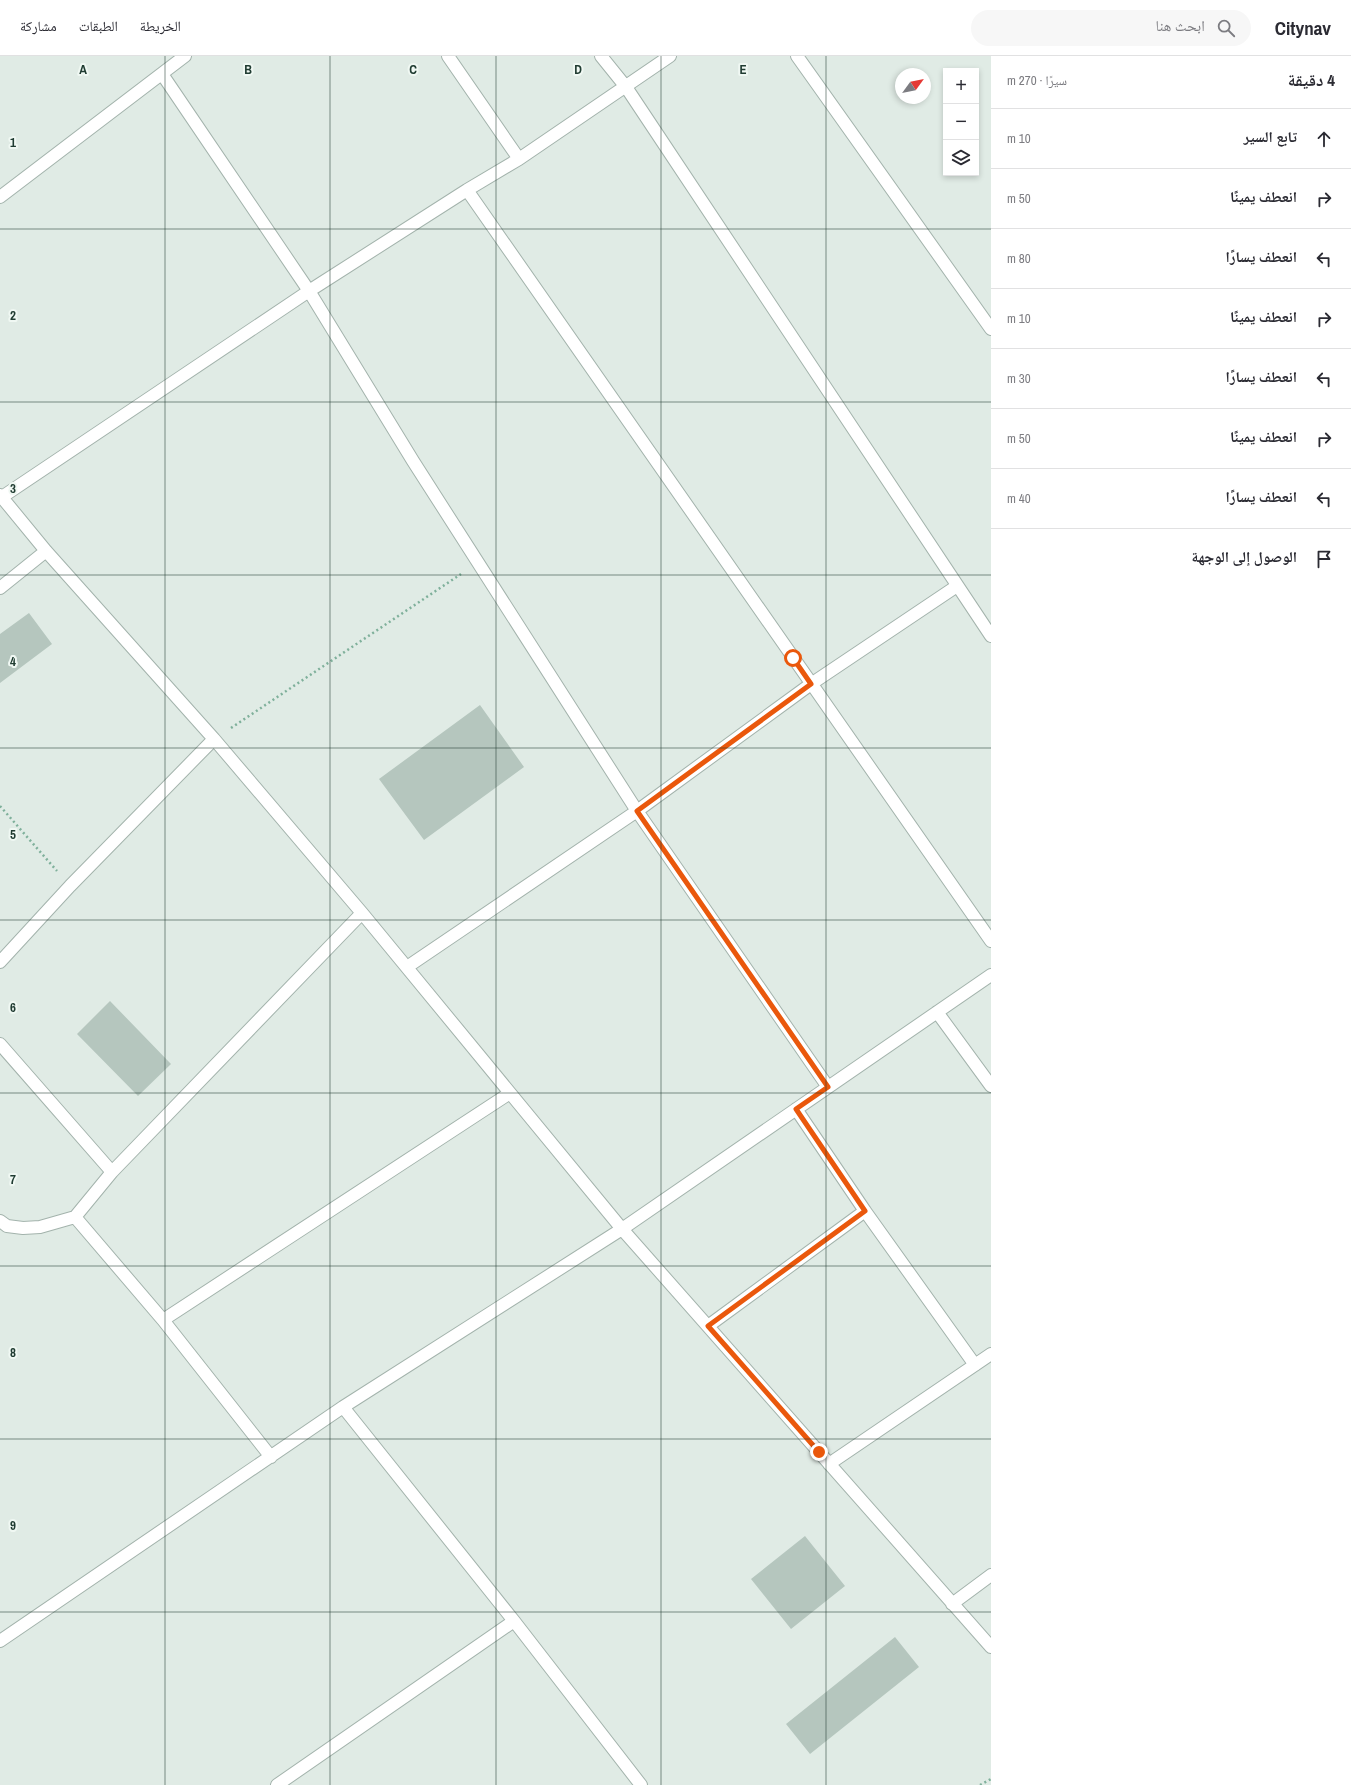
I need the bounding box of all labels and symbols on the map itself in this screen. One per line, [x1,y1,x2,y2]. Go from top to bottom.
text: A [79,61,87,78]
text: B [244,61,252,78]
text: C [409,61,417,78]
text: D [574,61,582,78]
text: E [739,61,747,78]
north arrow [895,68,931,104]
text: 1 [10,134,16,151]
text: 2 [10,307,16,324]
text: 3 [10,480,16,497]
route start [784,649,802,667]
text: 4 [10,653,16,670]
text: 5 [10,826,16,843]
text: 6 [10,999,16,1016]
text: 7 [10,1171,16,1188]
text: 8 [10,1344,16,1361]
route end [810,1443,828,1461]
text: 9 [10,1517,16,1534]

